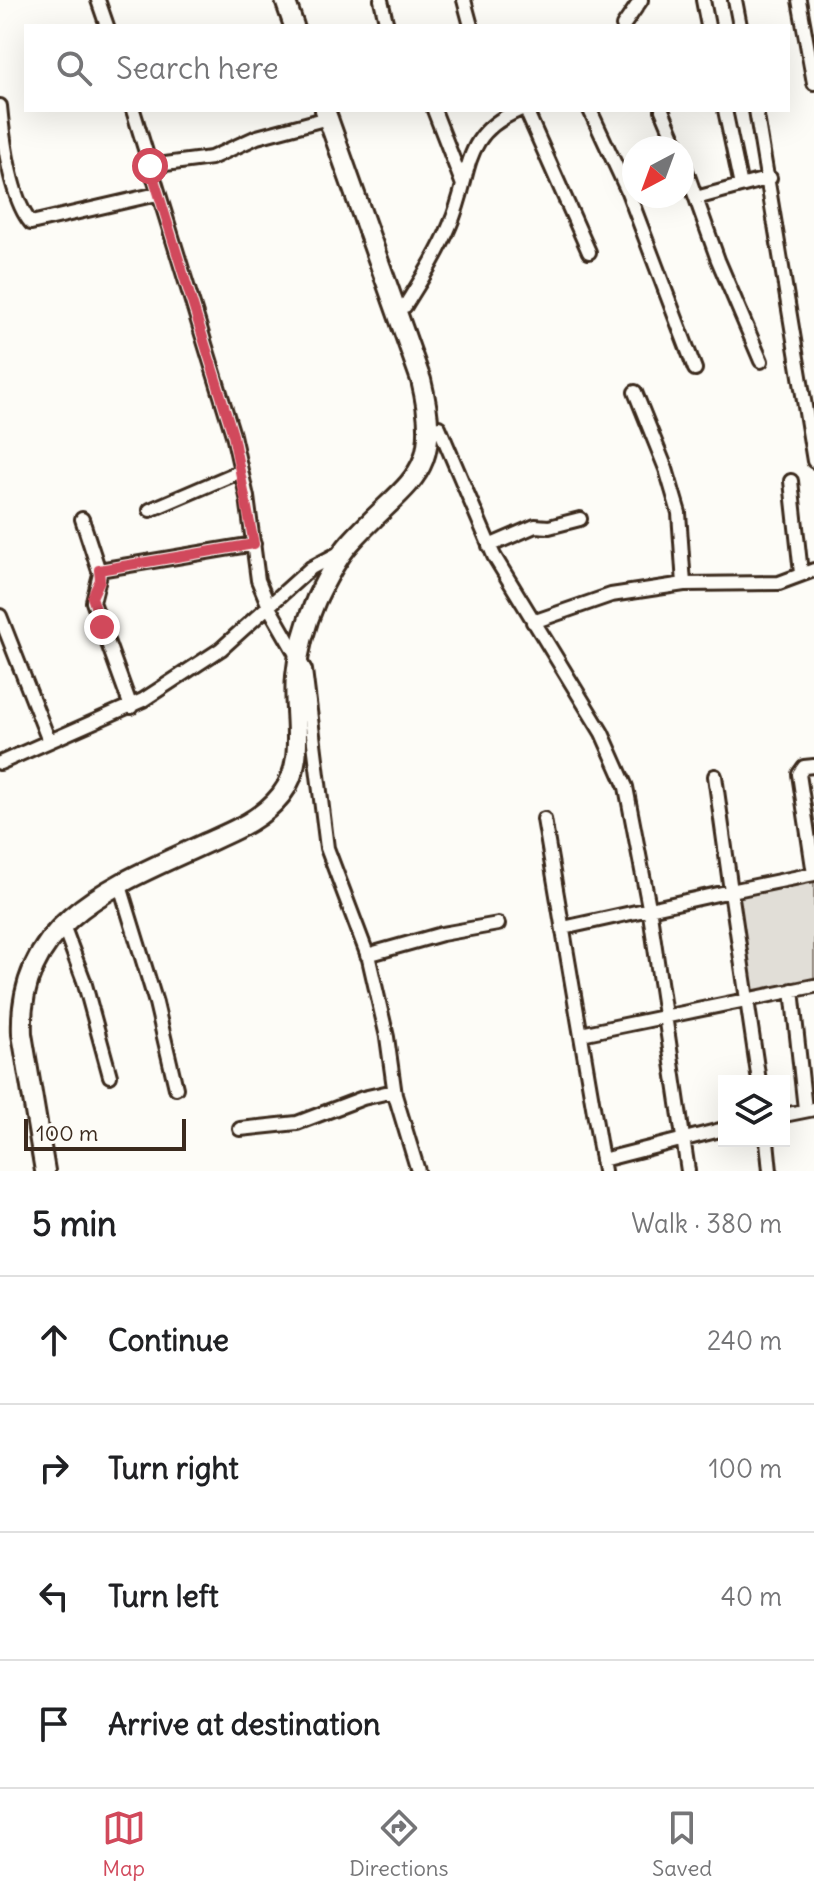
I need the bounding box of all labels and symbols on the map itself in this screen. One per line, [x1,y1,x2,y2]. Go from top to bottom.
north arrow [622,136,694,208]
route start [132,148,168,184]
route end [84,609,120,645]
scale bar [24,1115,186,1151]

